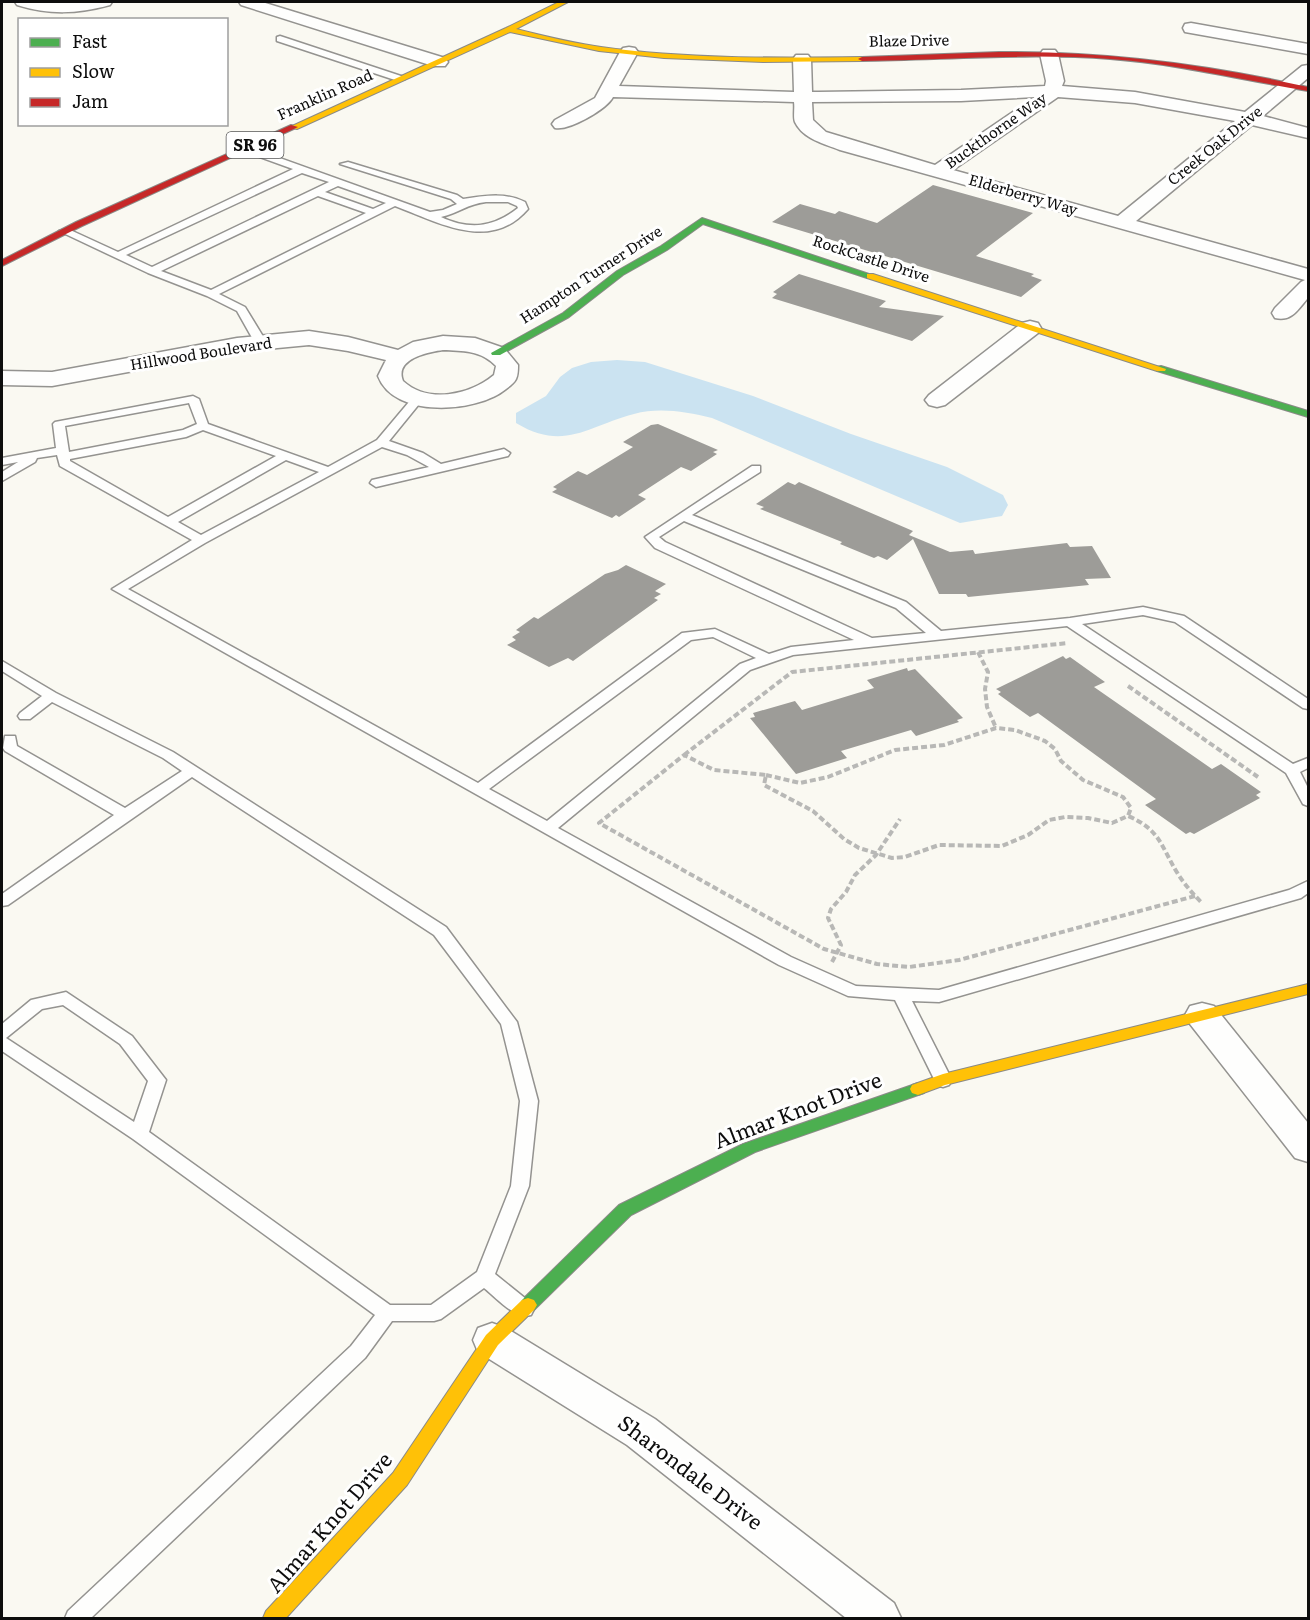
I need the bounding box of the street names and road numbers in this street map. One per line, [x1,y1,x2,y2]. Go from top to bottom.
street label: Blaze Drive [869,27,950,52]
street label: Franklin Road [273,62,376,125]
street label: Buckthorne Way [939,86,1051,174]
street label: Creek Oak Drive [1162,99,1267,190]
road number: SR 96 [226,132,284,158]
street label: Elderberry Way [966,167,1081,220]
street label: Hampton Turner Drive [514,219,666,329]
street label: RockCastle Drive [810,228,933,287]
street label: Hillwood Boulevard [128,330,273,375]
street label: Almar Knot Drive [709,1062,886,1155]
street label: Sharondale Drive [613,1406,771,1536]
street label: Almar Knot Drive [258,1444,398,1598]

